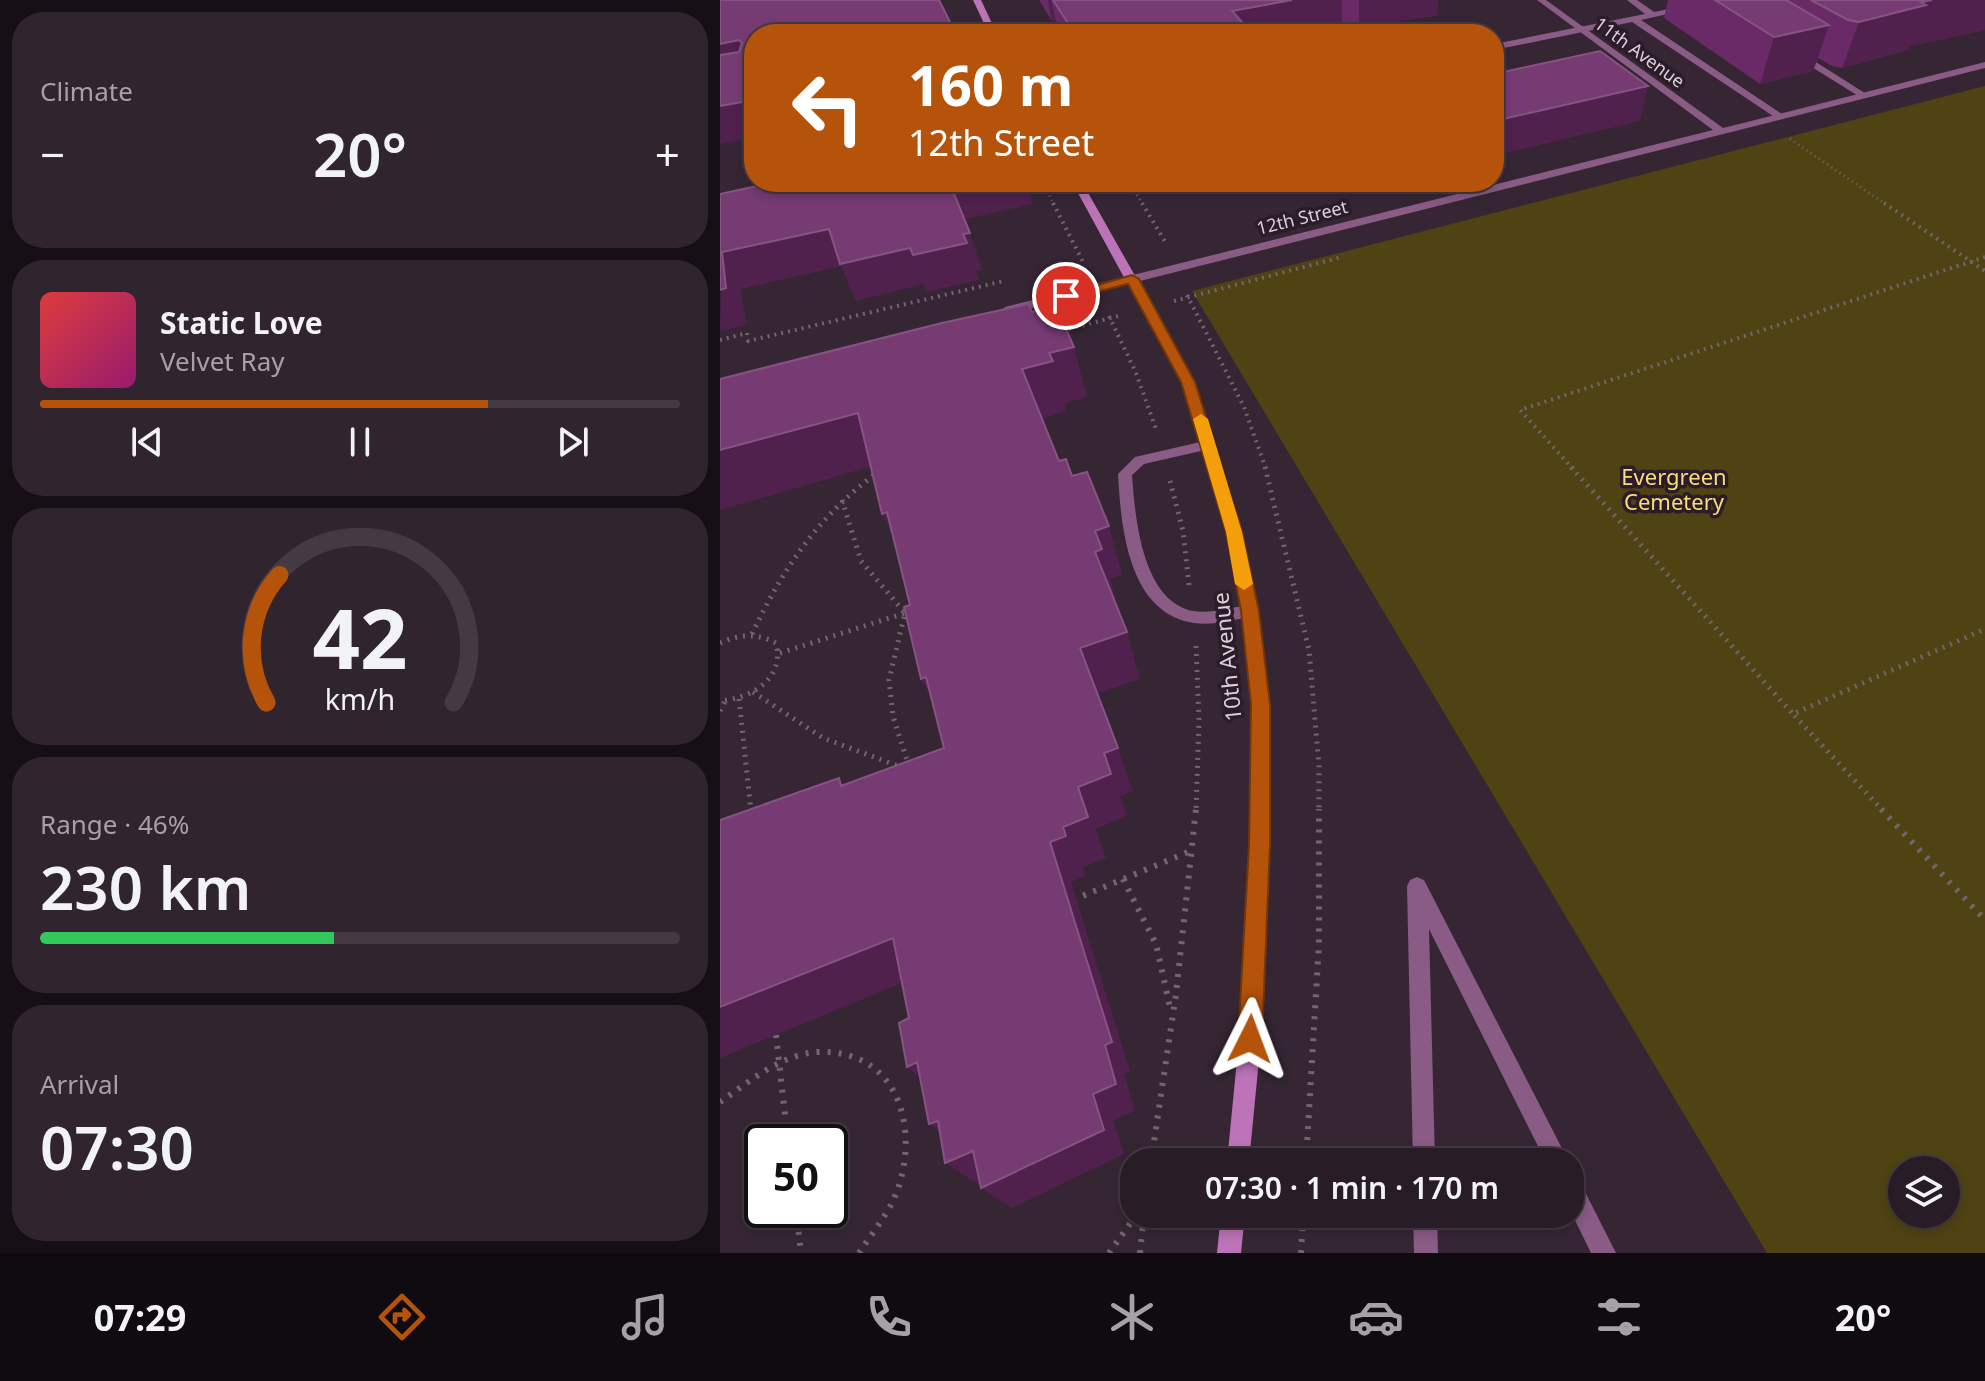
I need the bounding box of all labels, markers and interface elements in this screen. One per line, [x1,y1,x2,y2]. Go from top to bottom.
street label: 11th Avenue [1590,11,1690,93]
text: 160 m [908,46,1073,122]
icon: left [776,56,880,160]
text: Climate [40,73,133,109]
text: 20° [313,113,407,195]
text: 12th Street [908,118,1094,167]
text: − [40,124,65,184]
text: + [655,124,680,184]
street label: 12th Street [1254,194,1351,240]
pin [1032,262,1100,330]
icon: arrive [1044,274,1088,318]
text: Static Love [160,302,323,343]
text: Velvet Ray [160,343,285,379]
icon: previous [125,420,169,464]
icon: pause [338,420,382,464]
icon: next [551,420,595,464]
park label: Evergreen Cemetery [1621,461,1727,516]
text: 42 [312,579,408,692]
street label: 10th Avenue [1204,591,1248,723]
text: km/h [325,679,395,718]
text: Range · 46% [40,806,189,842]
text: 230 km [40,846,251,928]
position arrow [1208,997,1292,1081]
text: Arrival [40,1066,119,1102]
text: 07:30 [40,1106,194,1188]
speed limit sign: 50 [744,1124,848,1228]
map controls [1888,1156,1960,1228]
button: layers [1888,1156,1960,1228]
text: 07:30 · 1 min · 170 m [1205,1167,1499,1208]
icon: directions [374,1289,430,1345]
icon: music [617,1289,673,1345]
icon: phone [861,1289,917,1345]
icon: climate [1104,1289,1160,1345]
icon: car [1348,1289,1404,1345]
icon: filters [1591,1289,1647,1345]
text: 07:29 [94,1293,186,1342]
text: 20° [1835,1293,1891,1342]

